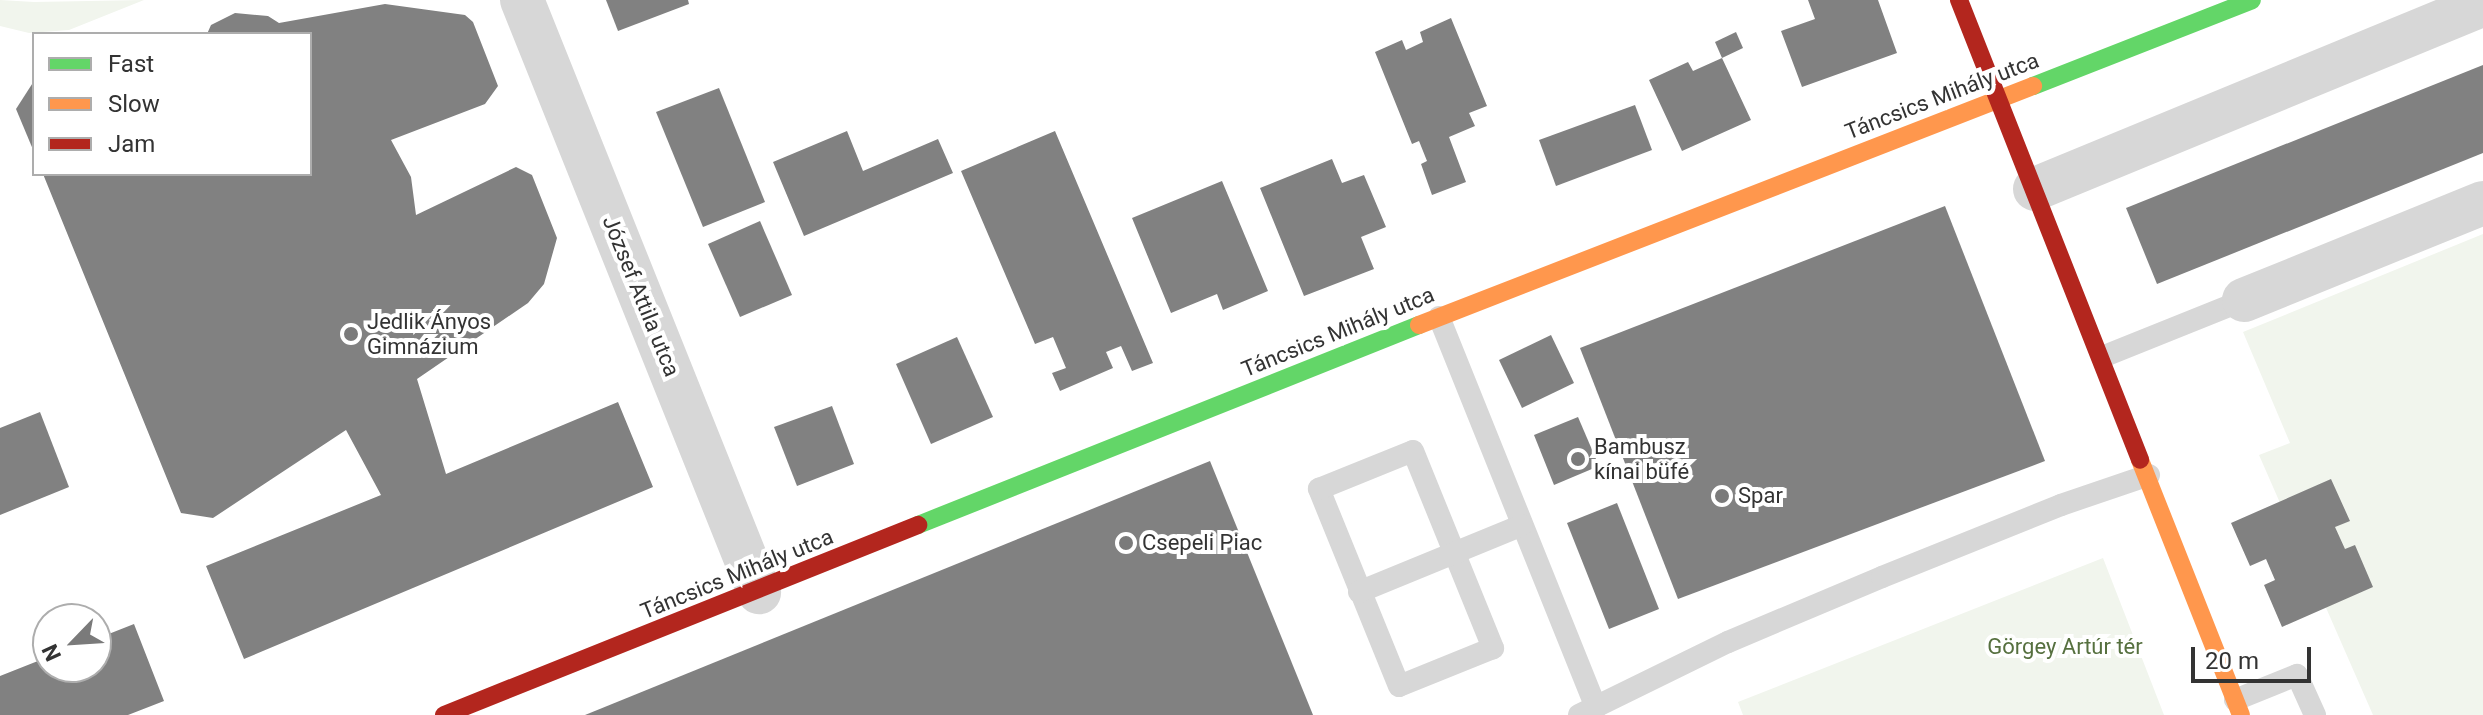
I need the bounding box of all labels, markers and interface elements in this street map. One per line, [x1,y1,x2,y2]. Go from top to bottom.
legend [32,32,312,176]
street label: Táncsics Mihály utca [1841,47,2043,145]
text: Fast [108,50,154,78]
text: Slow [108,90,160,118]
text: Jam [108,130,155,158]
street label: József Attila utca [597,212,685,380]
street label: Táncsics Mihály utca [1238,281,1438,383]
place label: Jedlik Ányos Gimnázium [367,308,491,360]
marker: Jedlik Ányos Gimnázium [342,325,360,343]
place label: Bambusz kínai büfé [1594,433,1689,484]
marker: Bambusz kínai büfé [1569,450,1587,468]
place label: Spar [1738,483,1783,509]
marker: Spar [1713,487,1731,505]
street label: Táncsics Mihály utca [637,523,837,625]
place label: Csepeli Piac [1142,530,1262,556]
marker: Csepeli Piac [1117,534,1135,552]
north arrow [32,603,112,683]
scale bar [2195,631,2315,681]
park label: Görgey Artúr tér [1987,634,2143,660]
text: N [37,640,66,665]
text: 20 m [2205,647,2259,675]

